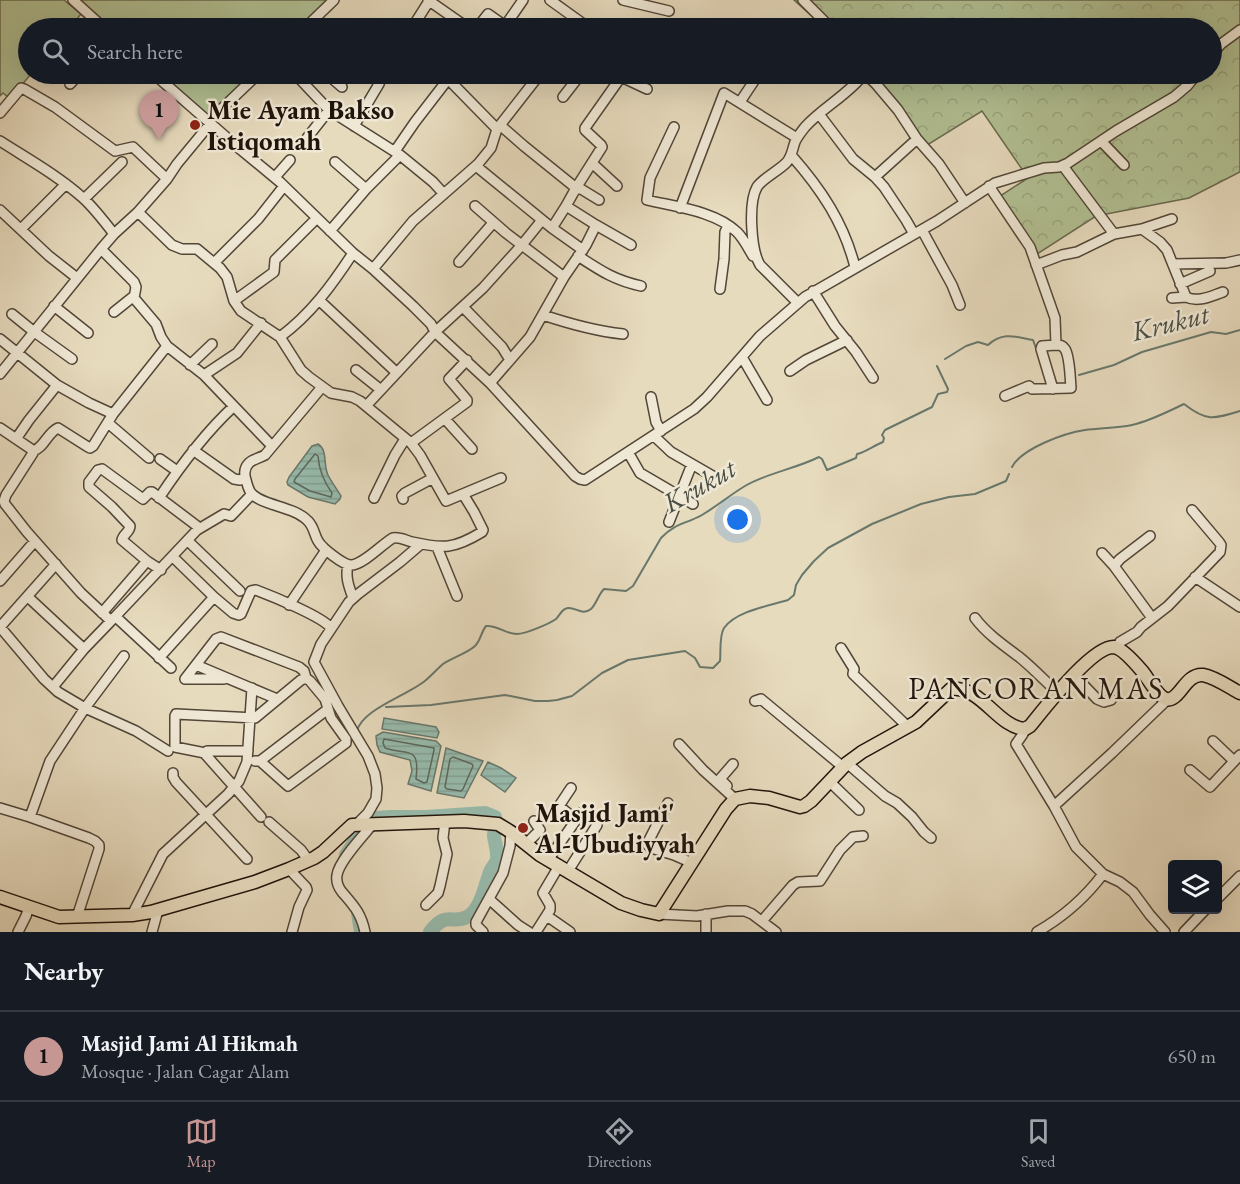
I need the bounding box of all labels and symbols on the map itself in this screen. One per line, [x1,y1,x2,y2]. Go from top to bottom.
pin: 1 [140,90,178,140]
place label: Mie Ayam Bakso Istiqomah [207,92,394,158]
marker: Mie Ayam Bakso Istiqomah [188,118,202,132]
water label: Krukut [1126,295,1214,349]
water label: Krukut [655,449,744,521]
your location [723,505,752,534]
district label: PANCORAN MAS [908,669,1164,708]
place label: Masjid Jami' Al-Ubudiyyah [534,795,695,861]
marker: Masjid Jami' Al-Ubudiyyah [516,821,530,835]

